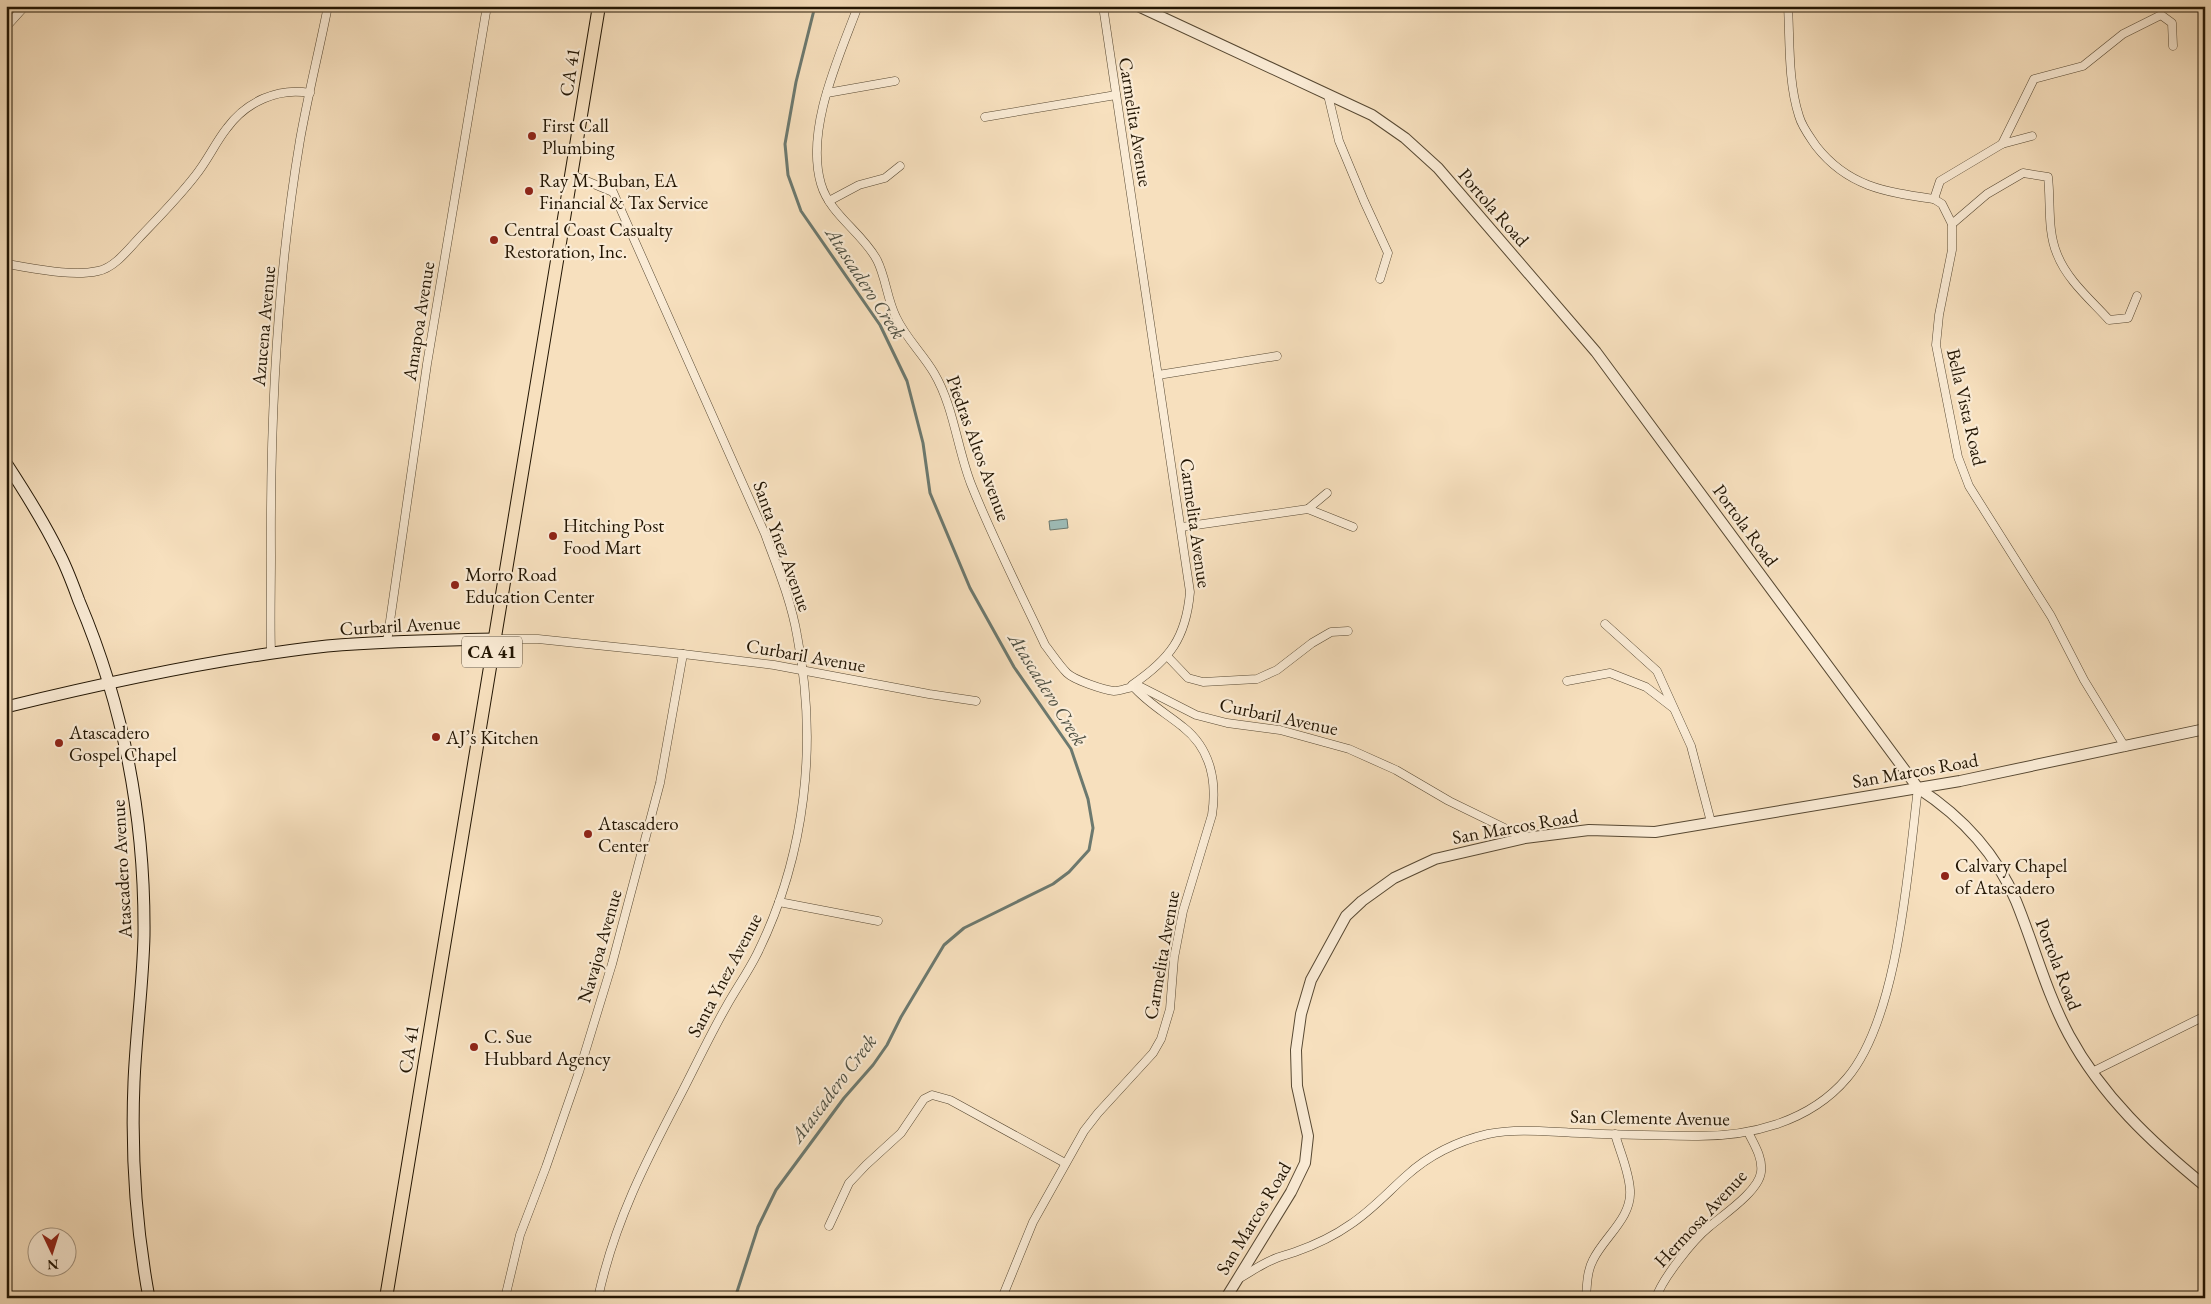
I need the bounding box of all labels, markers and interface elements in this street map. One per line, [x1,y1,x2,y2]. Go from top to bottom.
street label: CA 41 [553,46,586,98]
street label: Carmelita Avenue [1113,56,1158,189]
place label: First Call Plumbing [542,113,615,160]
marker: First Call Plumbing [526,130,538,142]
street label: Portola Road [1453,163,1535,252]
place label: Ray M. Buban, EA Financial & Tax Service [539,168,708,215]
marker: Ray M. Buban, EA Financial & Tax Service [523,185,535,197]
place label: Central Coast Casualty Restoration, Inc. [504,217,674,264]
water label: Atascadero Creek [819,220,912,344]
marker: Central Coast Casualty Restoration, Inc. [488,234,500,246]
street label: Amapoa Avenue [397,260,440,383]
street label: Azucena Avenue [246,265,281,388]
street label: Bella Vista Road [1941,346,1992,468]
street label: Piedras Altos Avenue [941,372,1017,525]
street label: Carmelita Avenue [1174,457,1217,590]
street label: Santa Ynez Avenue [747,478,818,615]
street label: Portola Road [1707,479,1784,572]
place label: Hitching Post Food Mart [563,513,664,560]
marker: Hitching Post Food Mart [547,530,559,542]
place label: Morro Road Education Center [465,562,595,609]
marker: Morro Road Education Center [449,579,461,591]
street label: Curbaril Avenue [339,610,461,641]
water label: Atascadero Creek [1002,626,1093,751]
street label: Curbaril Avenue [744,633,868,678]
road number: CA 41 [462,636,522,668]
street label: Curbaril Avenue [1217,692,1341,741]
place label: Atascadero Gospel Chapel [68,720,177,767]
place label: AJ’s Kitchen [445,725,539,750]
marker: AJ’s Kitchen [430,731,442,743]
marker: Atascadero Gospel Chapel [53,737,65,749]
street label: San Marcos Road [1850,747,1980,794]
street label: Atascadero Avenue [105,799,138,940]
street label: San Marcos Road [1450,803,1580,850]
place label: Atascadero Center [597,811,679,858]
marker: Atascadero Center [582,828,594,840]
place label: Calvary Chapel of Atascadero [1955,853,2068,900]
marker: Calvary Chapel of Atascadero [1939,870,1951,882]
street label: Navajoa Avenue [571,886,628,1006]
street label: Carmelita Avenue [1138,889,1185,1022]
street label: Santa Ynez Avenue [681,909,768,1042]
street label: Portola Road [2030,915,2088,1014]
street label: CA 41 [392,1023,425,1075]
place label: C. Sue Hubbard Agency [484,1024,611,1071]
water label: Atascadero Creek [783,1029,882,1149]
marker: C. Sue Hubbard Agency [468,1041,480,1053]
street label: San Clemente Avenue [1570,1104,1730,1131]
street label: San Marcos Road [1210,1157,1297,1279]
street label: Hermosa Avenue [1648,1164,1752,1273]
north arrow [28,1226,78,1276]
text: N [46,1256,59,1274]

